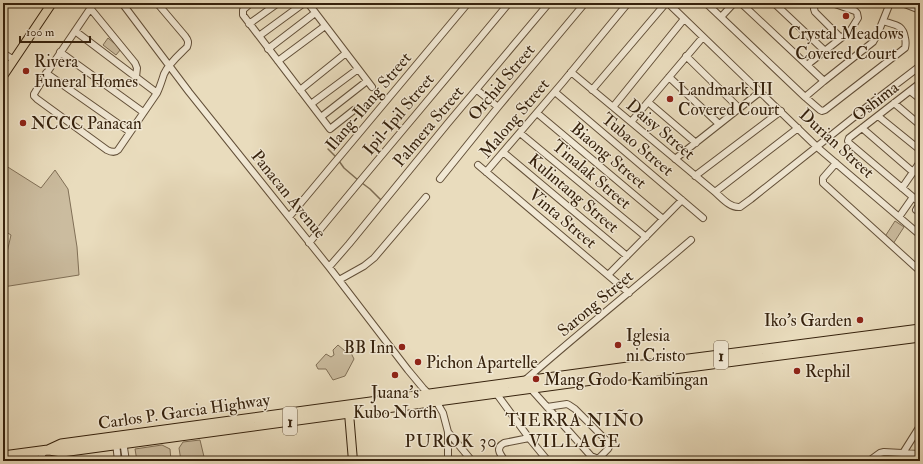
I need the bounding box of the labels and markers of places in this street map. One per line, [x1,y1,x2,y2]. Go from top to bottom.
marker: Crystal Meadows Covered Court [841,11,851,21]
place label: Crystal Meadows Covered Court [788,23,904,64]
place label: Rivera Funeral Homes [34,51,138,92]
marker: Rivera Funeral Homes [21,66,31,76]
place label: Landmark III Covered Court [678,79,780,120]
marker: Landmark III Covered Court [665,94,675,104]
place label: NCCC Panacan [31,113,142,134]
marker: NCCC Panacan [18,118,28,128]
place label: Iko's Garden [764,310,852,331]
marker: Iko's Garden [855,315,865,325]
place label: Iglesia ni Cristo [626,325,685,366]
place label: BB Inn [344,337,394,358]
marker: Iglesia ni Cristo [613,340,623,350]
marker: BB Inn [397,342,407,352]
place label: Pichon Apartelle [426,352,538,374]
marker: Pichon Apartelle [413,357,423,367]
place label: Rephil [805,361,851,383]
marker: Rephil [792,366,802,376]
place label: Mang Godo Kambingan [544,369,709,390]
marker: Juana's Kubo North [390,370,400,380]
marker: Mang Godo Kambingan [531,374,541,384]
place label: Juana's Kubo North [353,382,437,423]

